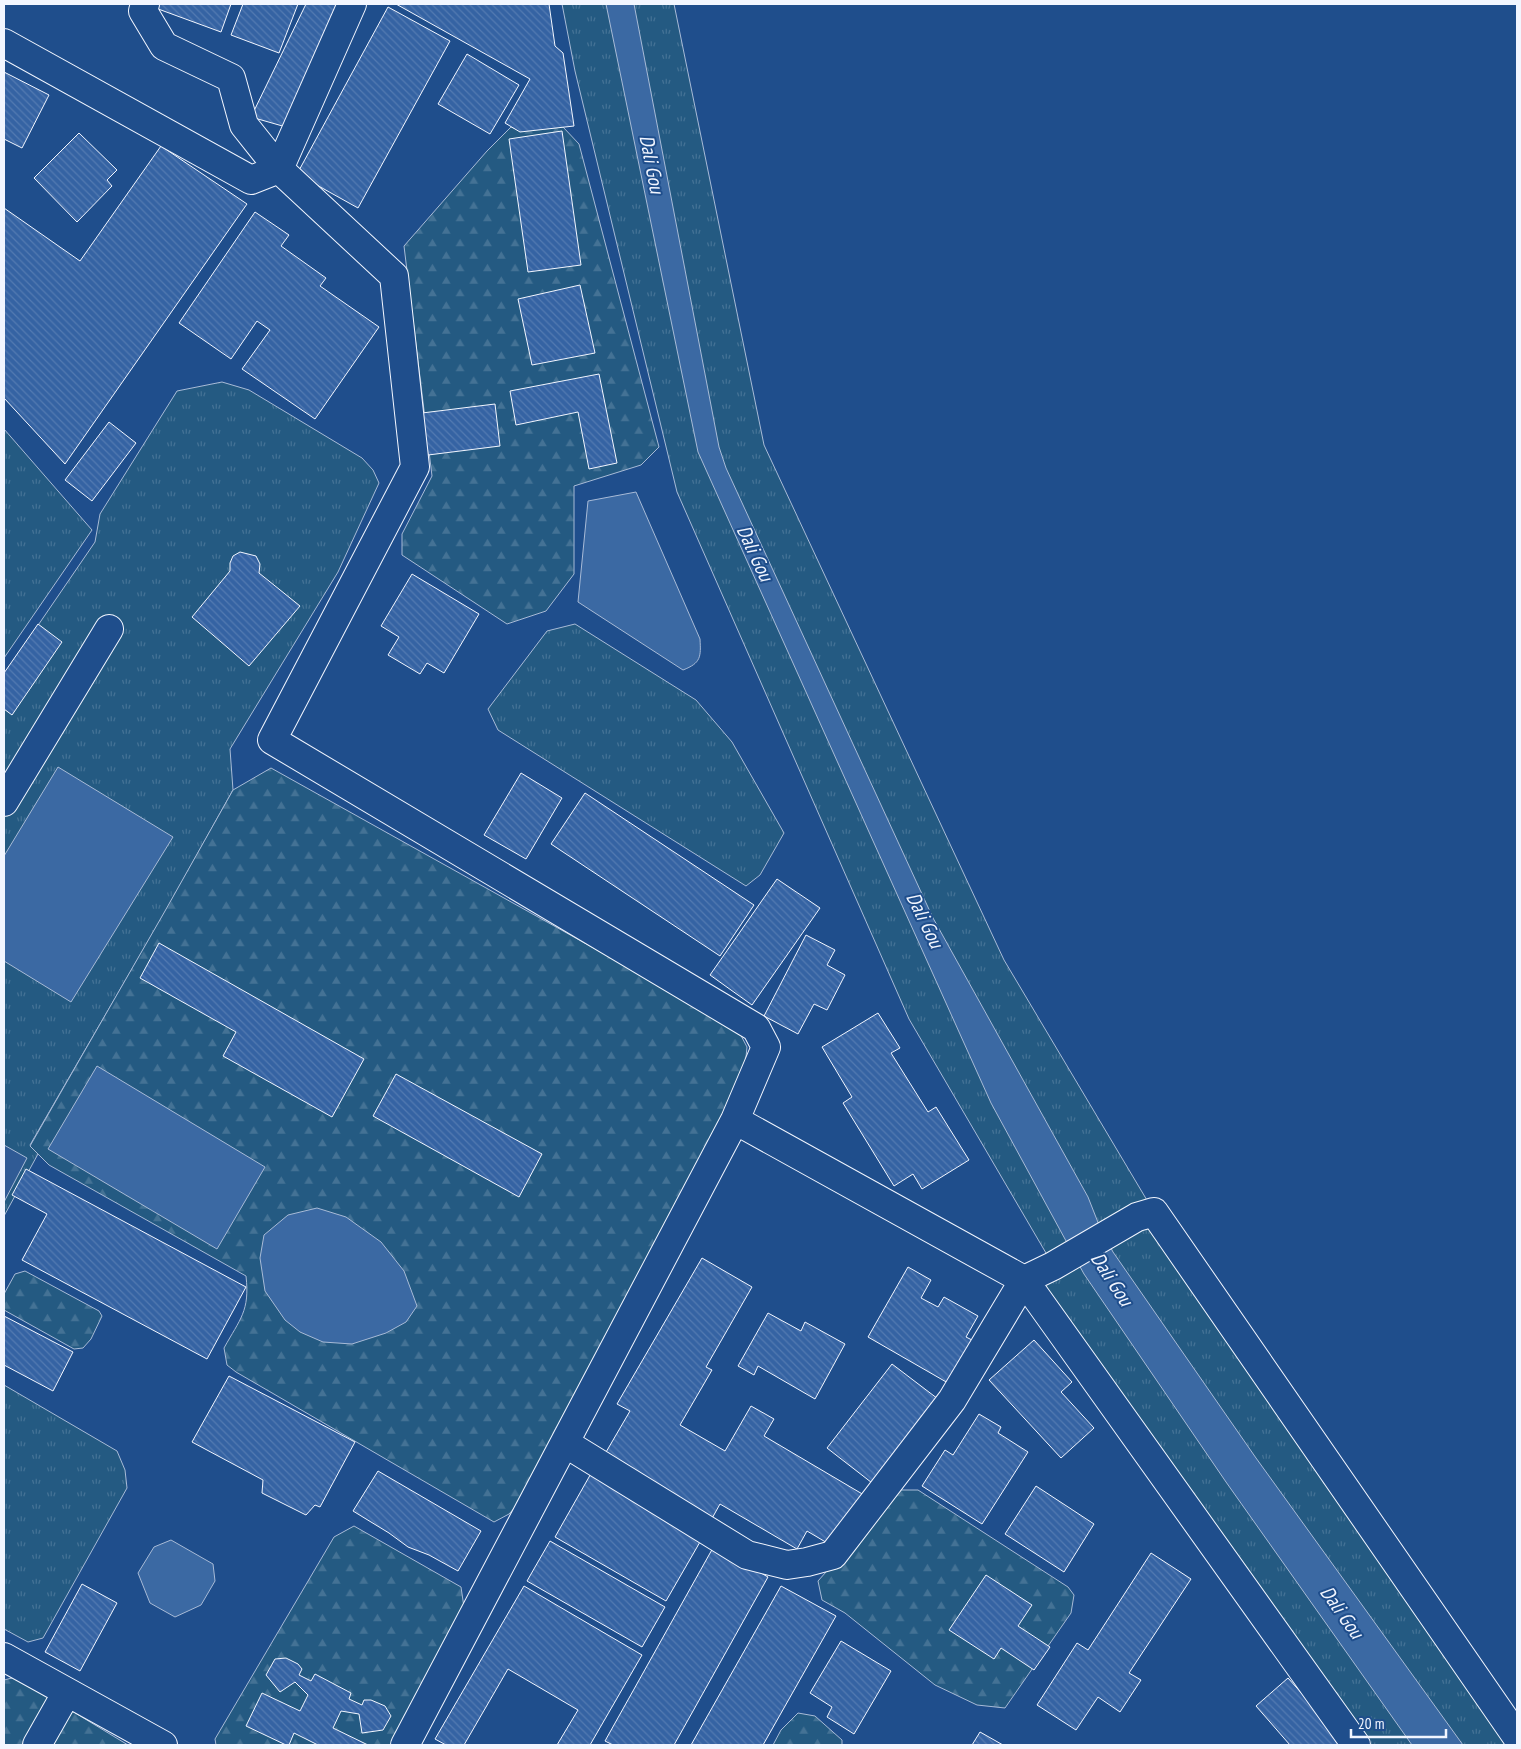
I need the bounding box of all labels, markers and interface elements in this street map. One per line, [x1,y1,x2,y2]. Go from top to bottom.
water label: Dali Gou [634,133,671,197]
water label: Dali Gou [731,521,780,586]
water label: Dali Gou [900,888,950,953]
water label: Dali Gou [1085,1247,1140,1312]
water label: Dali Gou [1314,1580,1370,1645]
scale bar [1351,1706,1446,1738]
text: 20 m [1358,1714,1384,1733]

